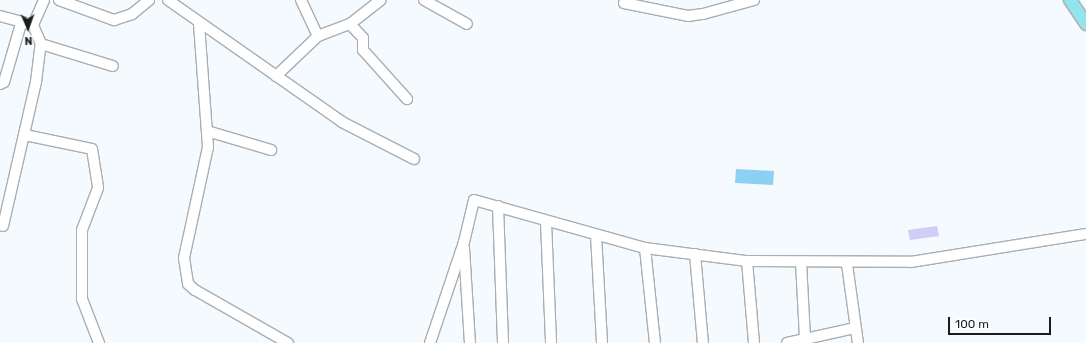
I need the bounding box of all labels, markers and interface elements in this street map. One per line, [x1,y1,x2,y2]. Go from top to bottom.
north arrow [8,8,48,48]
text: N [24,34,33,47]
scale bar [950,309,1053,335]
text: 100 m [955,317,989,331]

